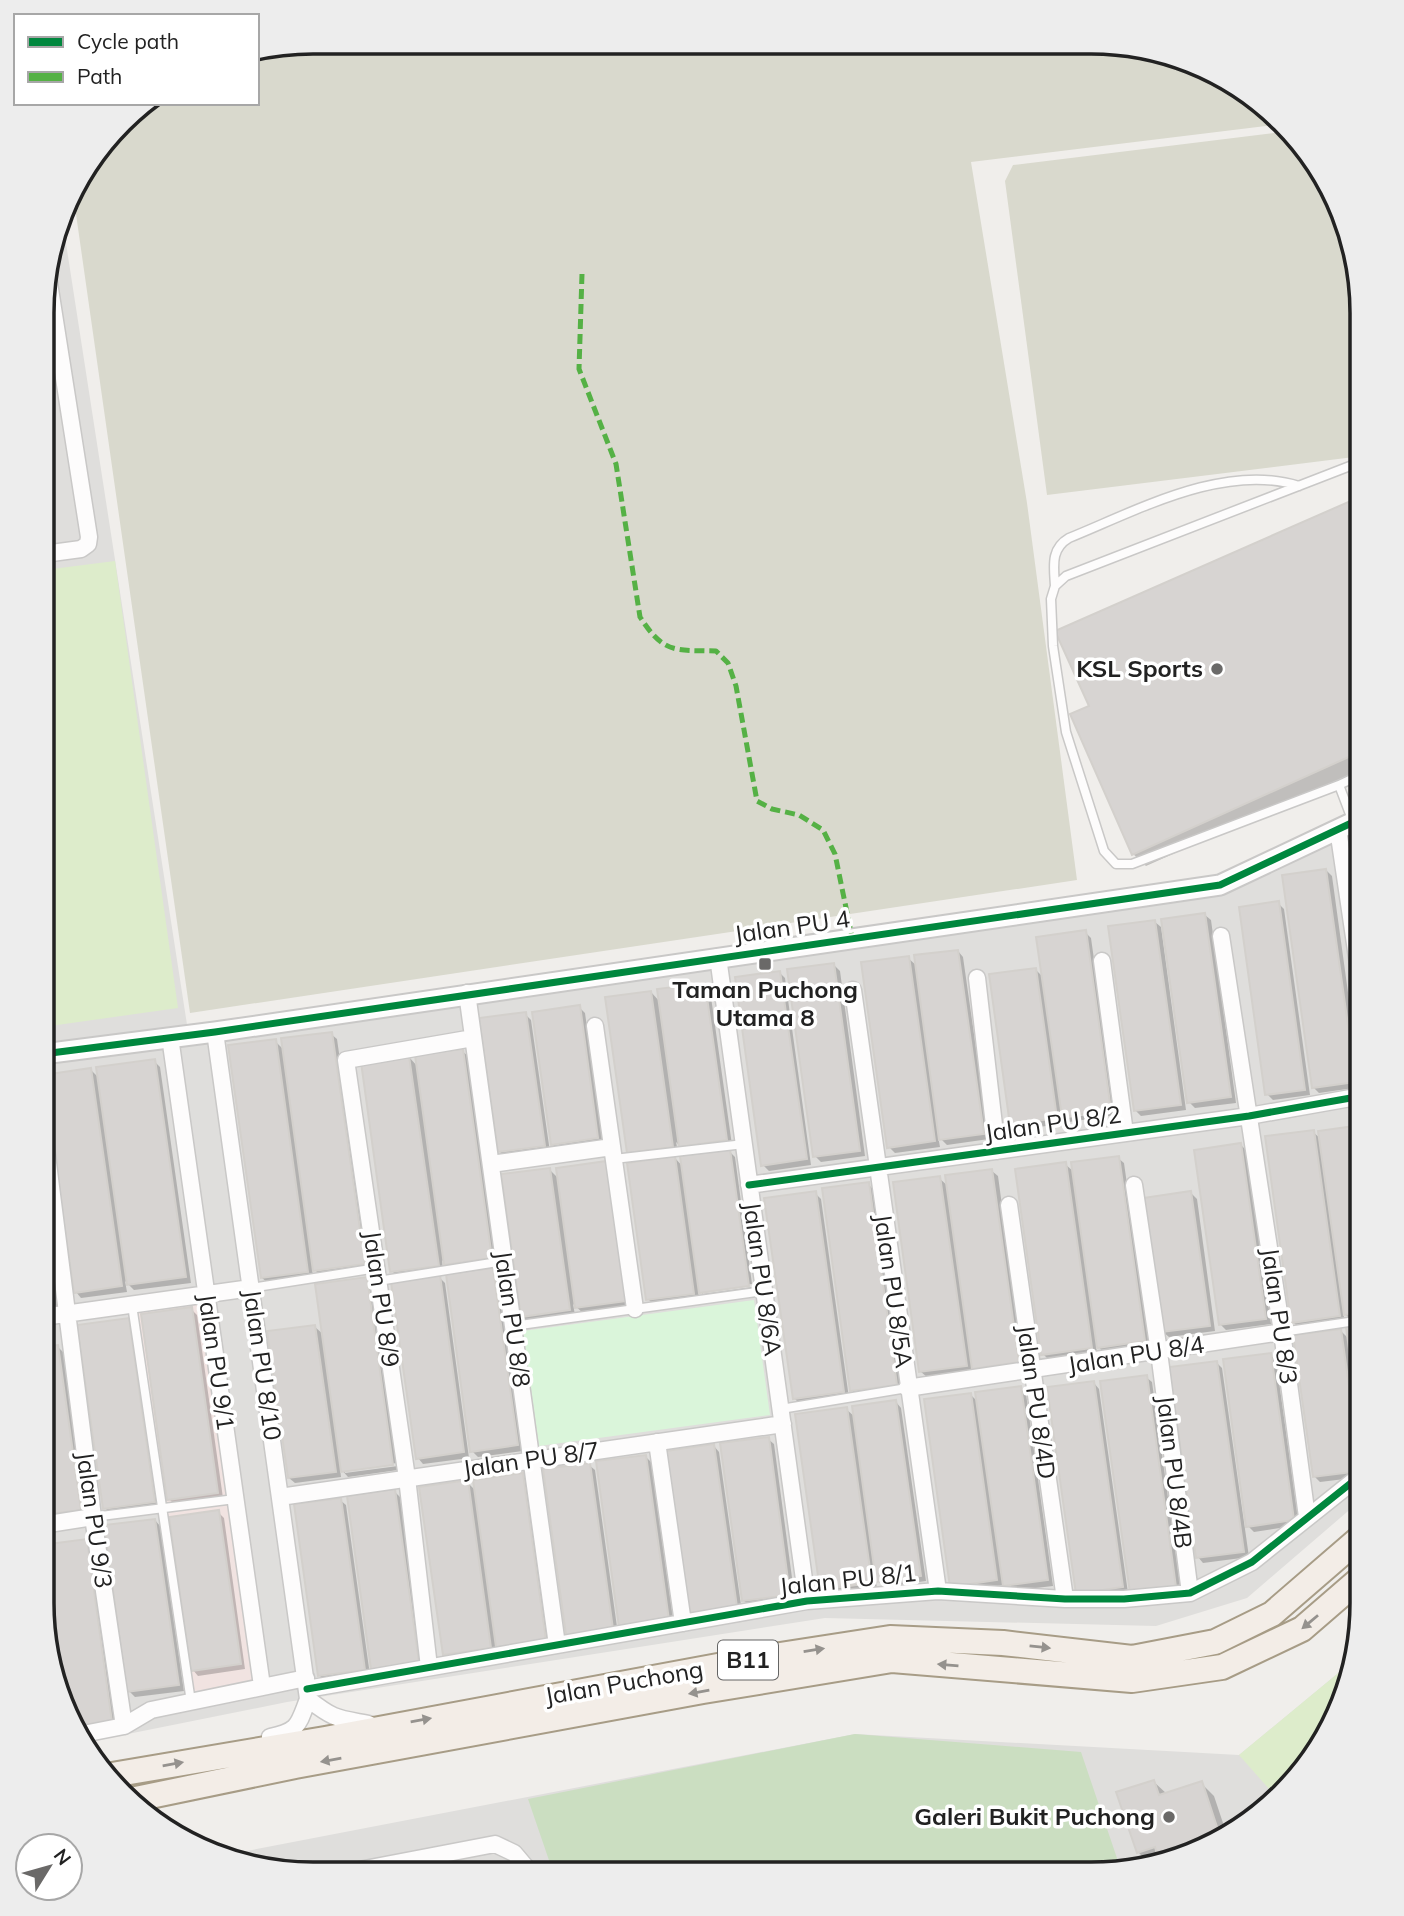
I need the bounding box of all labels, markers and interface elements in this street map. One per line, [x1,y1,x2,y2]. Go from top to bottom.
legend [14,14,259,105]
text: Cycle path [77,28,179,54]
text: Path [77,63,122,89]
place label: KSL Sports [1076,653,1203,683]
marker: KSL Sports [1209,661,1225,677]
street label: Jalan PU 4 [732,903,852,949]
marker: Taman Puchong Utama 8 [757,956,773,972]
place label: Taman Puchong Utama 8 [672,974,858,1032]
street label: Jalan PU 8/2 [983,1099,1123,1147]
street label: Jalan PU 8/6A [737,1200,789,1358]
street label: Jalan PU 8/5A [868,1212,920,1370]
street label: Jalan PU 8/9 [358,1229,406,1369]
street label: Jalan PU 8/3 [1256,1246,1304,1386]
street label: Jalan PU 8/8 [489,1249,537,1389]
street label: Jalan PU 8/10 [238,1287,288,1442]
street label: Jalan PU 9/1 [193,1292,241,1432]
street label: Jalan PU 8/4D [1011,1323,1063,1481]
street label: Jalan PU 8/4 [1065,1328,1206,1380]
street label: Jalan PU 8/4B [1151,1394,1199,1550]
street label: Jalan PU 8/7 [461,1435,601,1483]
street label: Jalan PU 9/3 [71,1450,119,1590]
street label: Jalan PU 8/1 [778,1557,918,1601]
one-way arrow [1301,1614,1318,1629]
road number: B11 [718,1640,778,1680]
one-way arrow [1029,1642,1051,1653]
one-way arrow [803,1644,825,1655]
street label: Jalan Puchong [542,1653,705,1711]
one-way arrow [937,1659,959,1670]
one-way arrow [688,1687,710,1698]
one-way arrow [410,1714,432,1725]
one-way arrow [320,1755,342,1766]
one-way arrow [162,1758,184,1769]
place label: Galeri Bukit Puchong [914,1801,1155,1831]
marker: Galeri Bukit Puchong [1161,1809,1177,1825]
north arrow [14,1832,84,1902]
text: N [49,1844,76,1870]

